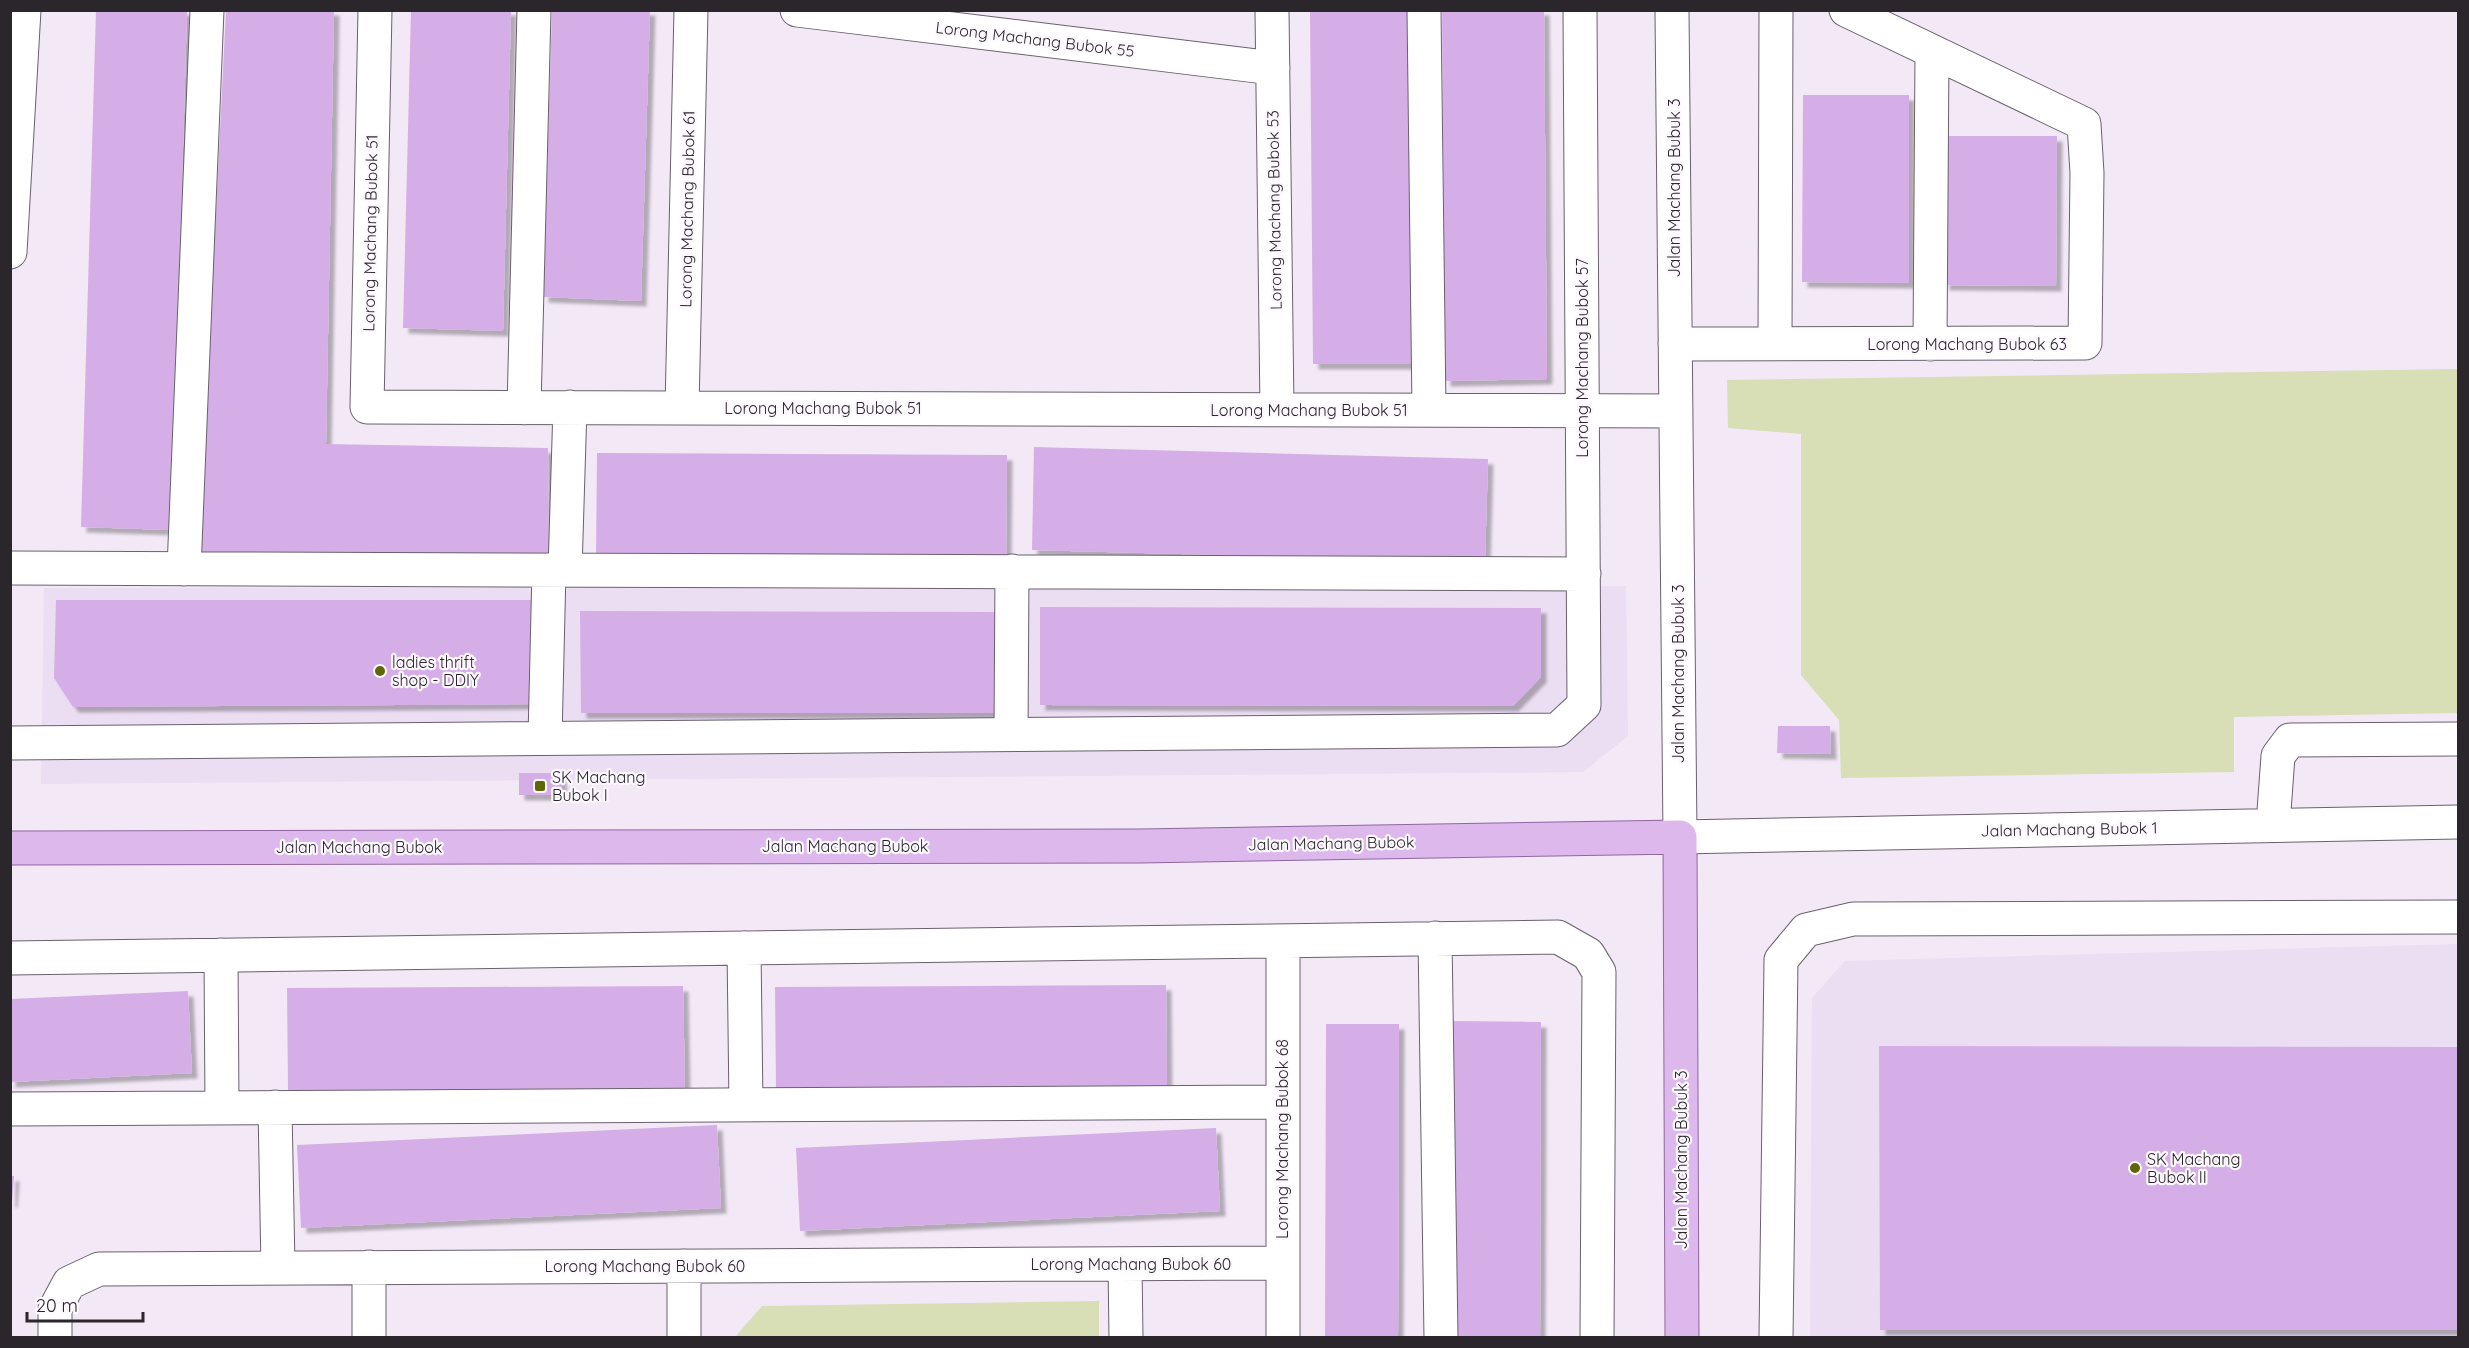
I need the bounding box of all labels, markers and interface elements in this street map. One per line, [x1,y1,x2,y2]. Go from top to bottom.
street label: Lorong Machang Bubok 55 [934,17,1136,61]
street label: Jalan Machang Bubuk 3 [1664,98,1684,278]
street label: Lorong Machang Bubok 61 [675,110,699,308]
street label: Lorong Machang Bubok 53 [1262,110,1286,310]
street label: Lorong Machang Bubok 51 [358,134,382,332]
street label: Lorong Machang Bubok 57 [1572,258,1592,458]
street label: Lorong Machang Bubok 63 [1867,334,2067,354]
street label: Lorong Machang Bubok 51 [724,398,922,418]
street label: Lorong Machang Bubok 51 [1210,400,1408,420]
street label: Jalan Machang Bubuk 3 [1668,584,1688,764]
place label: ladies thrift shop - DDIY [392,652,479,690]
marker: ladies thrift shop - DDIY [373,664,387,678]
place label: SK Machang Bubok I [552,767,645,805]
marker: SK Machang Bubok I [533,779,547,793]
street label: Jalan Machang Bubok 1 [1980,817,2158,841]
street label: Jalan Machang Bubok [1247,832,1415,854]
street label: Jalan Machang Bubok [762,836,928,856]
street label: Jalan Machang Bubok [276,837,442,857]
street label: Lorong Machang Bubok 68 [1272,1039,1292,1239]
street label: Jalan Machang Bubuk 3 [1671,1070,1691,1250]
place label: SK Machang Bubok II [2147,1149,2240,1187]
marker: SK Machang Bubok II [2128,1161,2142,1175]
street label: Lorong Machang Bubok 60 [1031,1254,1231,1274]
street label: Lorong Machang Bubok 60 [545,1256,745,1276]
scale bar [27,1285,142,1323]
text: 20 m [36,1294,78,1317]

